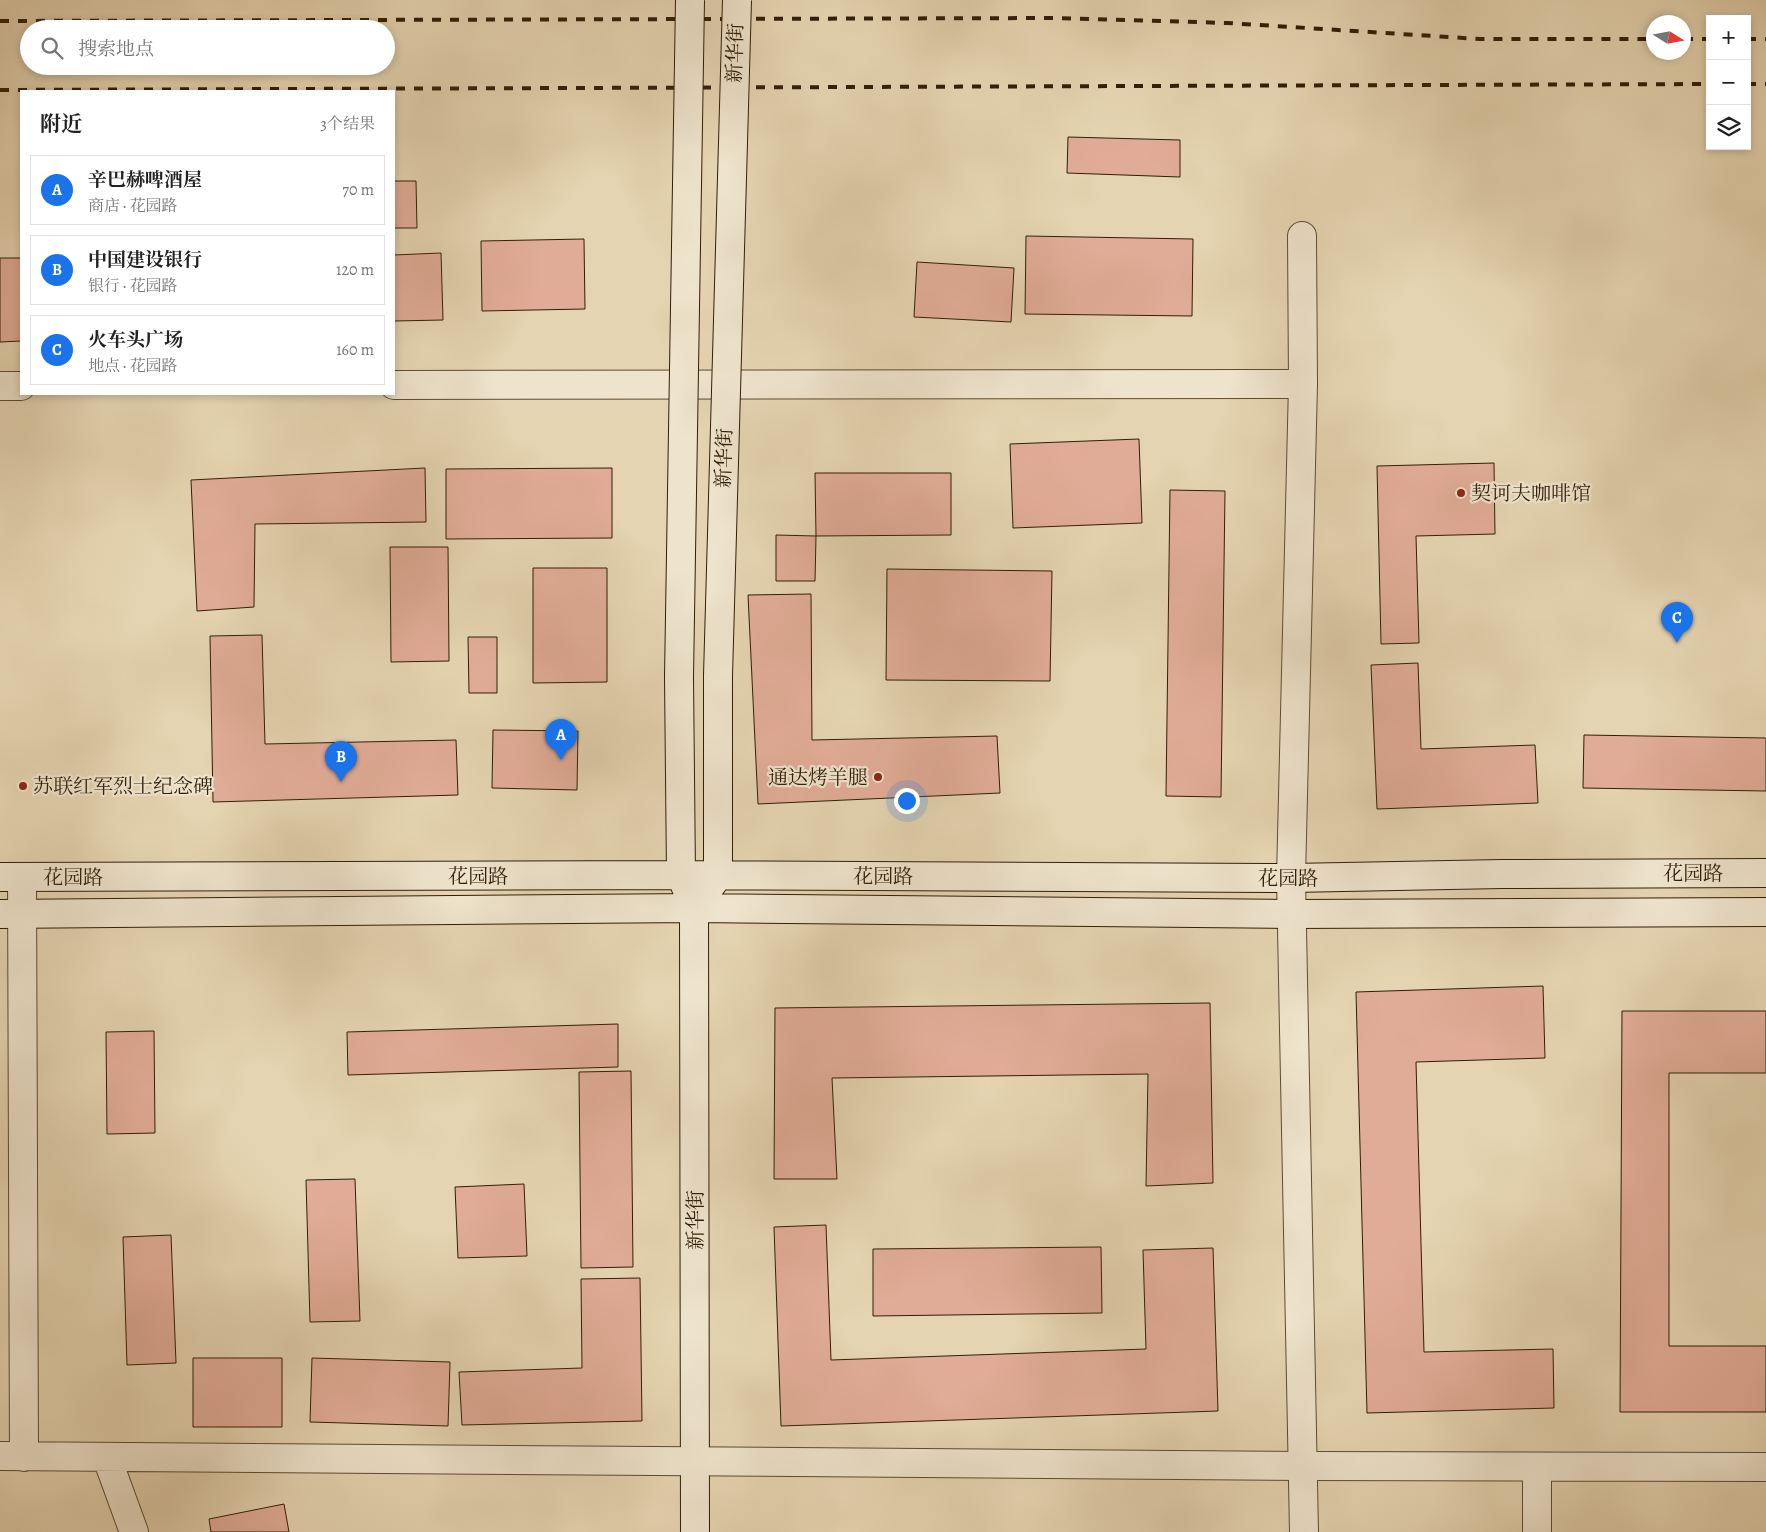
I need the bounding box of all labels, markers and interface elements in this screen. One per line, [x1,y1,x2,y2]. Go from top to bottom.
north arrow [1646,15,1691,60]
map controls [1706,15,1751,150]
button: + [1706,15,1751,60]
search box [20,20,395,75]
street label: 新华街 [720,23,750,83]
icon: search [38,34,66,62]
text: 搜索地点 [78,36,154,62]
button: − [1706,60,1751,105]
button: layers [1706,105,1751,150]
text: 附近 [40,110,82,138]
text: 3个结果 [320,113,375,135]
text: 辛巴赫啤酒屋 [88,167,202,193]
text: A [52,179,62,201]
text: 70 m [342,179,374,201]
text: 商店 · 花园路 [88,195,178,217]
text: 中国建设银行 [88,247,202,273]
text: B [52,259,62,281]
text: 120 m [336,259,374,281]
text: 银行 · 花园路 [88,275,178,297]
text: 火车头广场 [88,327,183,353]
text: C [52,339,62,361]
text: 160 m [336,339,374,361]
text: 地点 · 花园路 [88,355,178,377]
street label: 新华街 [709,428,739,488]
place label: 契诃夫咖啡馆 [1471,480,1591,507]
marker: 契诃夫咖啡馆 [1455,487,1467,499]
pin: C [1661,602,1693,643]
pin: A [545,719,577,760]
pin: B [325,741,357,782]
place label: 通达烤羊腿 [768,764,868,791]
marker: 通达烤羊腿 [872,771,884,783]
place label: 苏联红军烈士纪念碑 [33,773,213,800]
marker: 苏联红军烈士纪念碑 [17,780,29,792]
your location [894,788,920,814]
street label: 花园路 [1663,860,1723,887]
street label: 花园路 [448,863,508,890]
street label: 花园路 [853,863,913,890]
street label: 花园路 [43,864,103,891]
street label: 花园路 [1258,865,1318,892]
street label: 新华街 [682,1190,709,1250]

